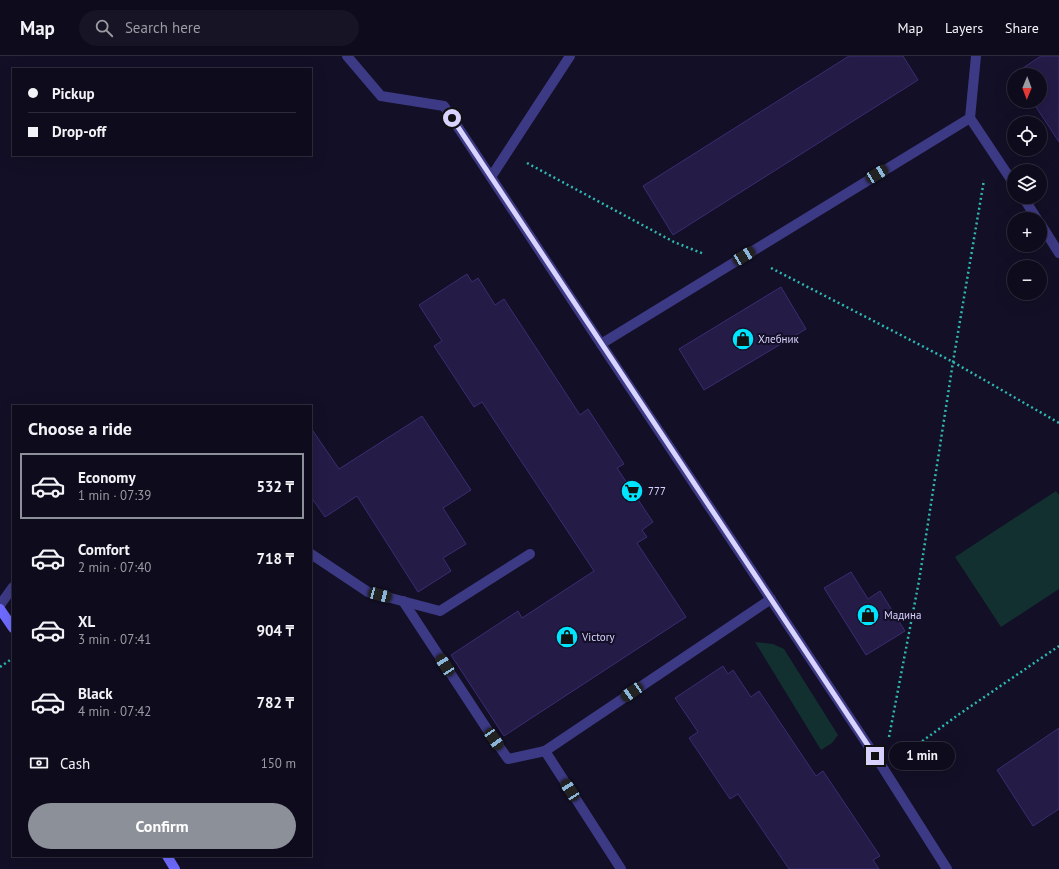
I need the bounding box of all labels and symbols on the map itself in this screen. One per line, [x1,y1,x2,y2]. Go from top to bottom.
north arrow [1007,68,1047,108]
route start [443,109,461,127]
car [864,163,890,185]
car [731,245,757,267]
shop icon: Хлебник [730,326,756,352]
place label: Хлебник [758,332,800,346]
supermarket icon: 777 [619,478,645,504]
place label: 777 [648,484,666,498]
car [367,586,393,604]
shop icon: Мадина [855,602,881,628]
place label: Мадина [884,608,922,622]
shop icon: Victory [554,624,580,650]
place label: Victory [581,630,615,644]
car [433,652,457,678]
car [619,680,645,704]
car [482,726,506,752]
callout: 1 min [889,742,955,770]
route end [866,747,884,765]
car [558,777,582,803]

